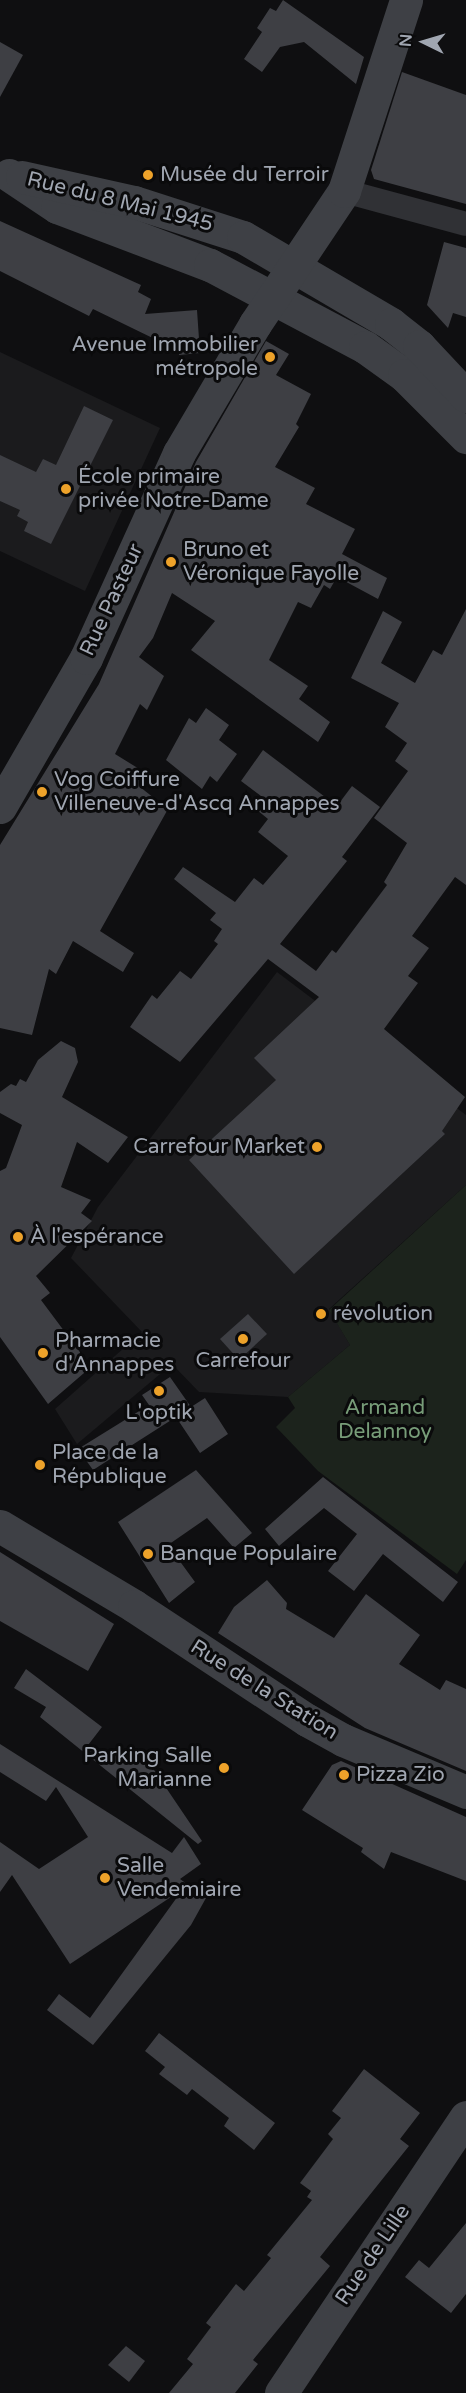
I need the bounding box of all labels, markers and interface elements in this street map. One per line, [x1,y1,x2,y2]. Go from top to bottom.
north arrow [394,12,454,72]
text: N [396,33,417,48]
place label: Musée du Terroir [160,162,329,188]
street label: Rue du 8 Mai 1945 [24,167,216,237]
marker: Musée du Terroir [141,168,155,182]
place label: Avenue Immobilier métropole [71,332,258,382]
marker: Avenue Immobilier métropole [263,350,277,364]
place label: École primaire privée Notre-Dame [78,464,269,514]
marker: École primaire privée Notre-Dame [59,482,73,496]
place label: Bruno et Véronique Fayolle [183,537,359,587]
street label: Rue Pasteur [75,540,149,660]
marker: Bruno et Véronique Fayolle [164,555,178,569]
place label: Vog Coiffure Villeneuve-d'Ascq Annappes [54,767,340,817]
marker: Vog Coiffure Villeneuve-d'Ascq Annappes [35,785,49,799]
place label: Carrefour Market [133,1134,305,1160]
marker: Carrefour Market [310,1140,324,1154]
place label: À l'espérance [30,1224,164,1250]
marker: À l'espérance [11,1230,25,1244]
place label: révolution [333,1301,433,1327]
marker: révolution [314,1307,328,1321]
place label: Pharmacie d'Annappes [55,1328,174,1378]
marker: Carrefour [236,1332,250,1346]
marker: Pharmacie d'Annappes [36,1346,50,1360]
place label: Carrefour [195,1348,291,1374]
marker: L'optik [152,1384,166,1398]
park label: Armand Delannoy [338,1395,432,1445]
place label: L'optik [125,1400,193,1426]
place label: Place de la République [52,1440,167,1490]
marker: Place de la République [33,1458,47,1472]
place label: Banque Populaire [160,1541,337,1567]
marker: Banque Populaire [141,1547,155,1561]
street label: Rue de la Station [186,1635,342,1745]
place label: Parking Salle Marianne [83,1743,212,1793]
marker: Parking Salle Marianne [217,1761,231,1775]
place label: Pizza Zio [356,1762,445,1788]
marker: Pizza Zio [337,1768,351,1782]
place label: Salle Vendemiaire [117,1853,241,1903]
marker: Salle Vendemiaire [98,1871,112,1885]
street label: Rue de Lille [330,2200,416,2310]

